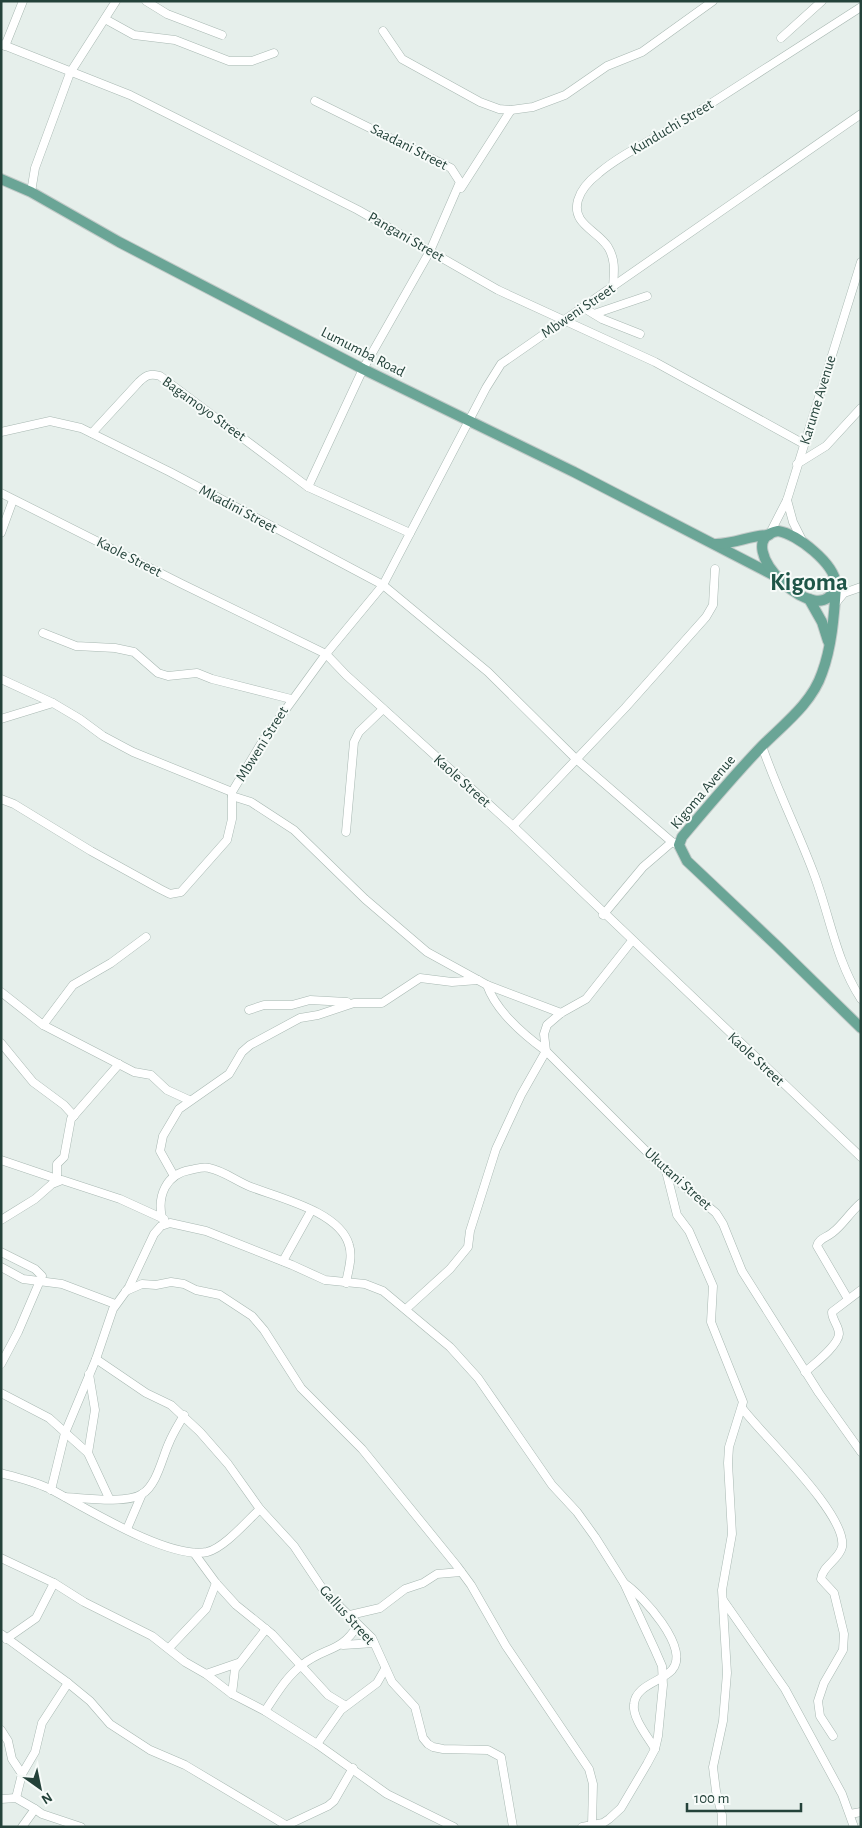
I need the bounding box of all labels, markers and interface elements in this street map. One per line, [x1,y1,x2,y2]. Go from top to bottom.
street label: Kunduchi Street [628,96,716,158]
street label: Saadani Street [368,121,450,173]
street label: Pangani Street [365,209,447,265]
street label: Mbweni Street [538,281,618,341]
street label: Lumumba Road [319,324,408,380]
street label: Karume Avenue [797,354,839,446]
street label: Bagamoyo Street [159,374,249,444]
street label: Mkadini Street [197,482,280,536]
street label: Kaole Street [94,534,164,580]
district label: Kigoma [770,570,848,595]
street label: Mbweni Street [233,704,291,784]
street label: Kaole Street [431,752,493,810]
street label: Kigoma Avenue [668,752,738,832]
street label: Kaole Street [725,1029,787,1089]
street label: Ukutani Street [642,1145,715,1213]
street label: Gallus Street [317,1582,378,1648]
north arrow [15,1763,65,1813]
scale bar [687,1780,801,1812]
text: N [39,1790,54,1807]
text: 100 m [694,1791,729,1806]

